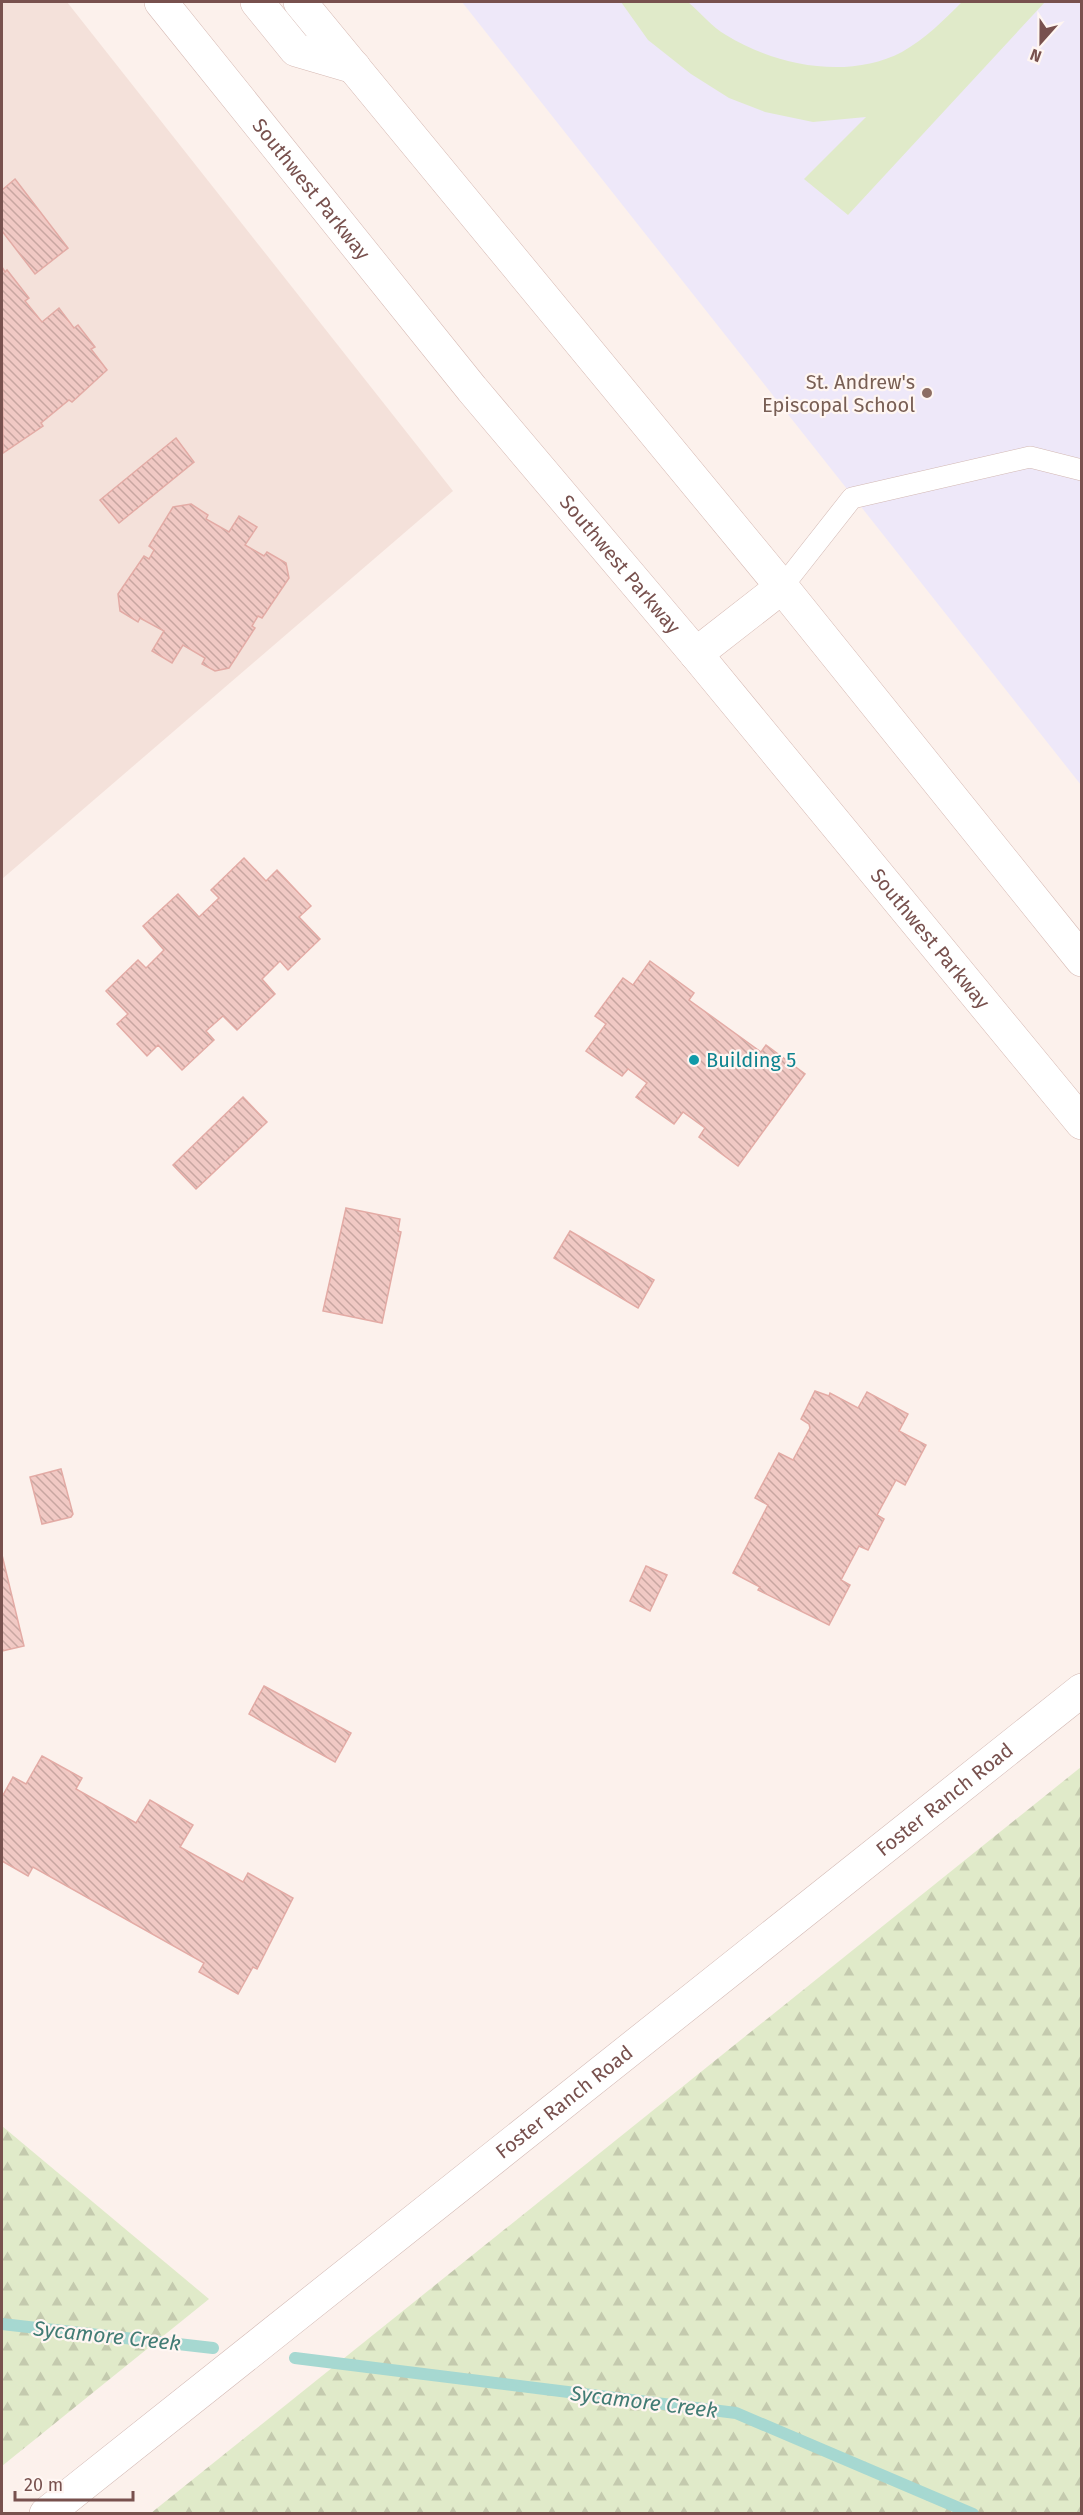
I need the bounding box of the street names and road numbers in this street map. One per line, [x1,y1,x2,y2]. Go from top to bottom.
street label: Southwest Parkway [247,114,375,265]
street label: Southwest Parkway [555,490,686,639]
street label: Southwest Parkway [866,864,995,1014]
street label: Foster Ranch Road [871,1738,1018,1861]
street label: Foster Ranch Road [491,2040,637,2164]

